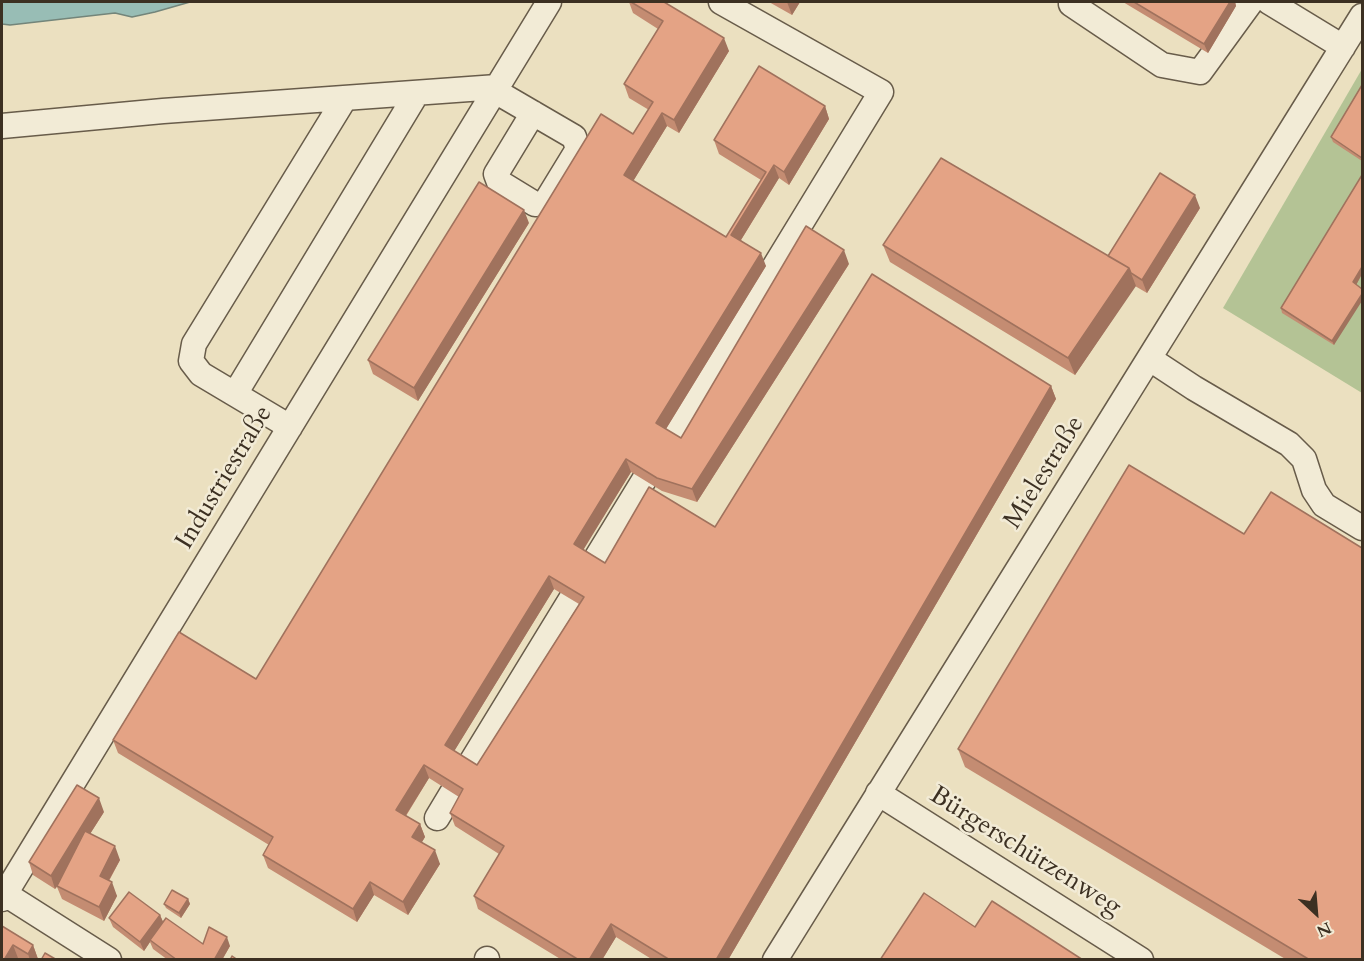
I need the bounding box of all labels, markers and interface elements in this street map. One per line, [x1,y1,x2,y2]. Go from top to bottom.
street label: Industriestraße [170,400,280,556]
street label: Mielestraße [998,411,1092,535]
street label: Bürgerschützenweg [923,780,1127,924]
north arrow [1286,883,1346,943]
text: N [1313,916,1335,942]

